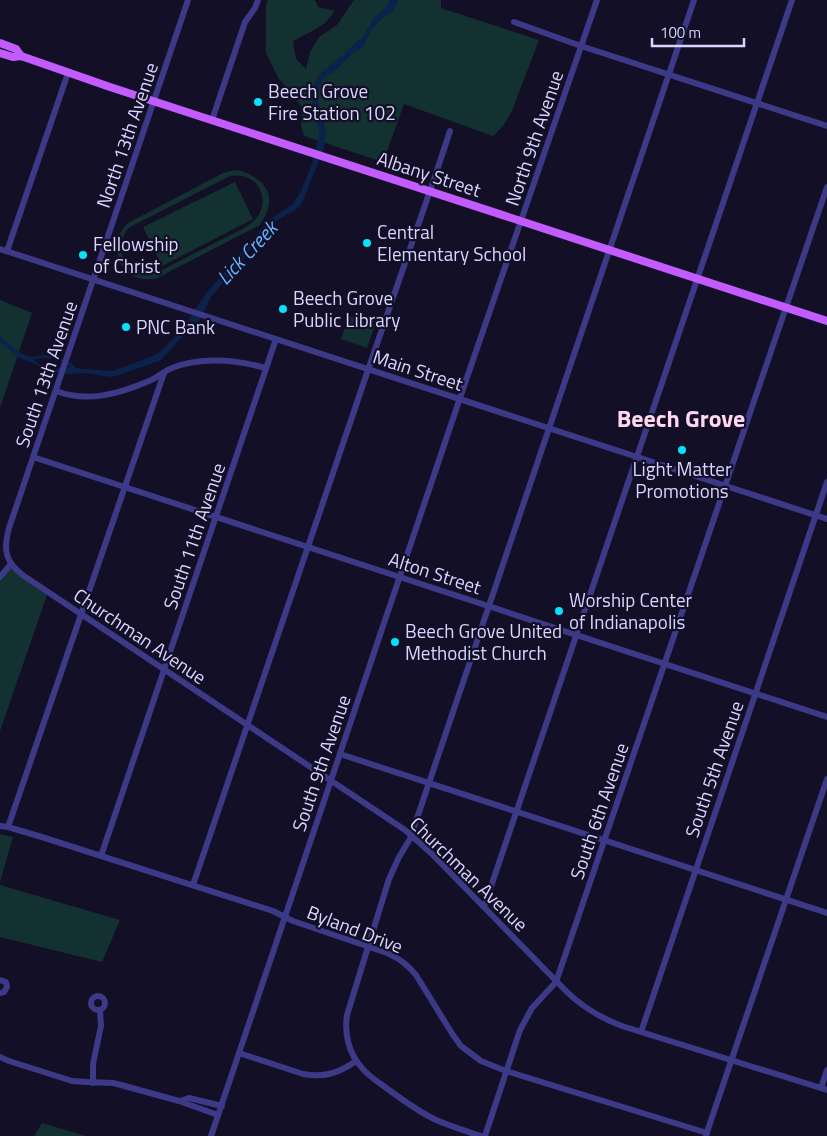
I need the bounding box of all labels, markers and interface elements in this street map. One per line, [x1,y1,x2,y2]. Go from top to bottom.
scale bar [652,15,744,47]
text: 100 m [660,21,701,44]
street label: North 13th Avenue [88,58,165,211]
street label: North 9th Avenue [497,66,570,209]
place label: Beech Grove Fire Station 102 [268,76,396,127]
marker: Beech Grove Fire Station 102 [252,96,264,108]
street label: Albany Street [373,143,485,204]
water label: Lick Creek [209,212,286,292]
place label: Central Elementary School [377,217,526,268]
place label: Fellowship of Christ [93,229,179,280]
marker: Central Elementary School [361,237,373,249]
marker: Fellowship of Christ [77,249,89,261]
place label: Beech Grove Public Library [293,283,400,334]
street label: South 13th Avenue [7,297,84,451]
marker: Beech Grove Public Library [277,303,289,315]
place label: PNC Bank [136,312,215,341]
marker: PNC Bank [120,321,132,333]
street label: Main Street [369,341,467,398]
district label: Beech Grove [617,400,745,436]
marker: Light Matter Promotions [676,444,688,456]
place label: Light Matter Promotions [632,454,732,505]
street label: South 11th Avenue [155,459,232,613]
street label: Alton Street [385,544,485,601]
street label: Churchman Avenue [68,580,213,691]
place label: Worship Center of Indianapolis [569,585,693,636]
marker: Worship Center of Indianapolis [553,605,565,617]
place label: Beech Grove United Methodist Church [405,616,562,667]
marker: Beech Grove United Methodist Church [389,636,401,648]
street label: South 9th Avenue [284,691,357,835]
street label: South 5th Avenue [677,697,750,841]
street label: South 6th Avenue [562,739,635,883]
street label: Churchman Avenue [404,809,535,938]
street label: Byland Drive [303,897,407,960]

